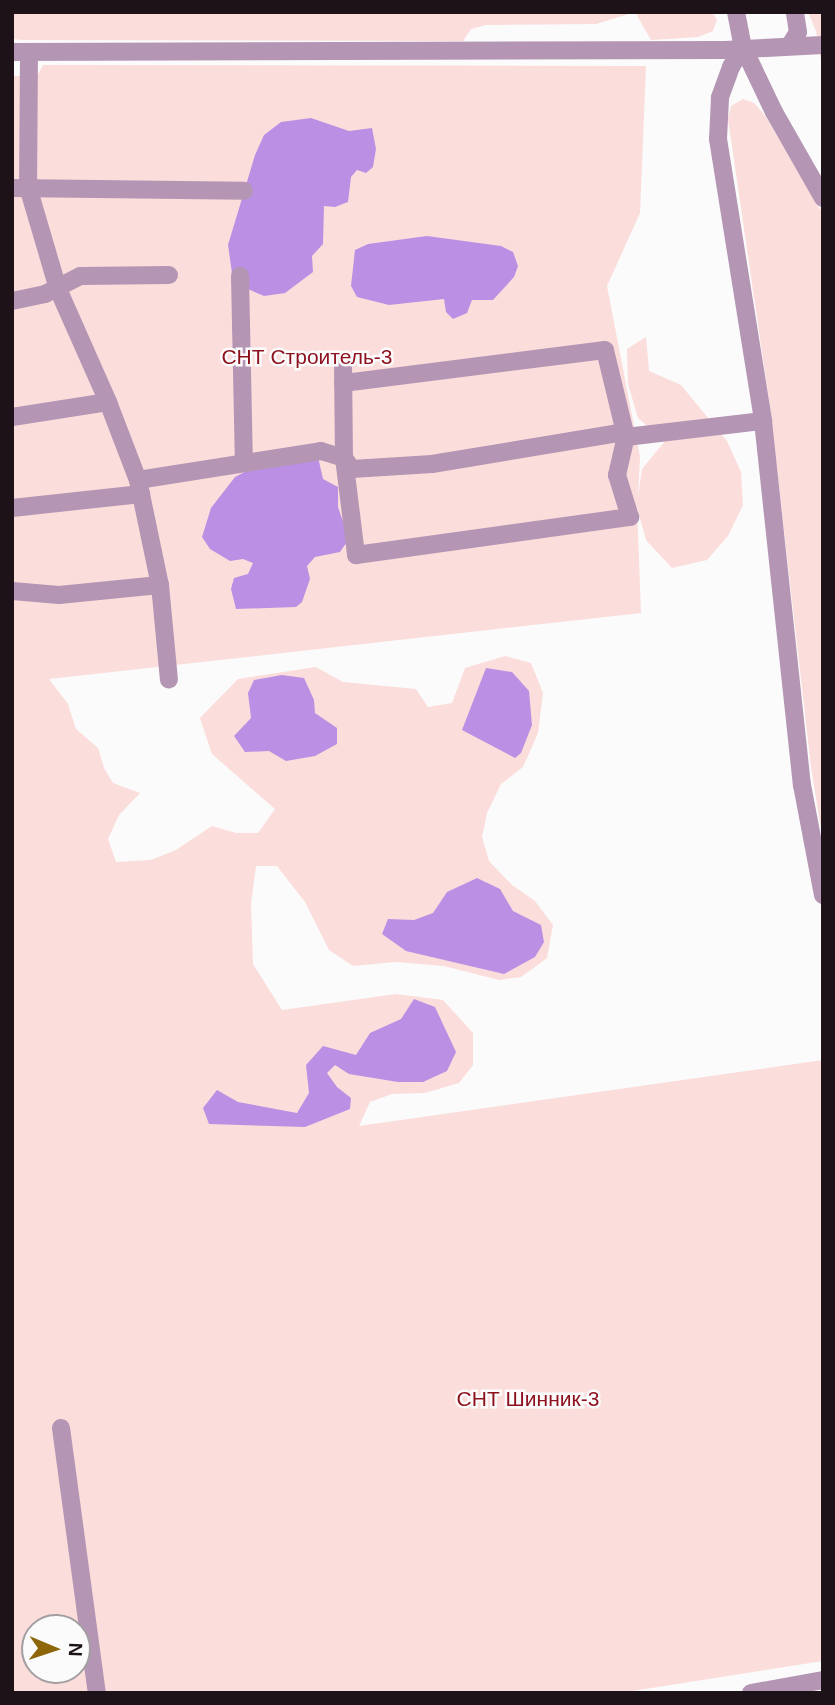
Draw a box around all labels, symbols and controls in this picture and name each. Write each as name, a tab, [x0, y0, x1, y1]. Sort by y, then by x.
park label: СНТ Строитель-3	[221, 344, 393, 370]
park label: СНТ Шинник-3	[457, 1386, 599, 1412]
north arrow	[21, 1614, 91, 1684]
text: N	[65, 1642, 86, 1657]

